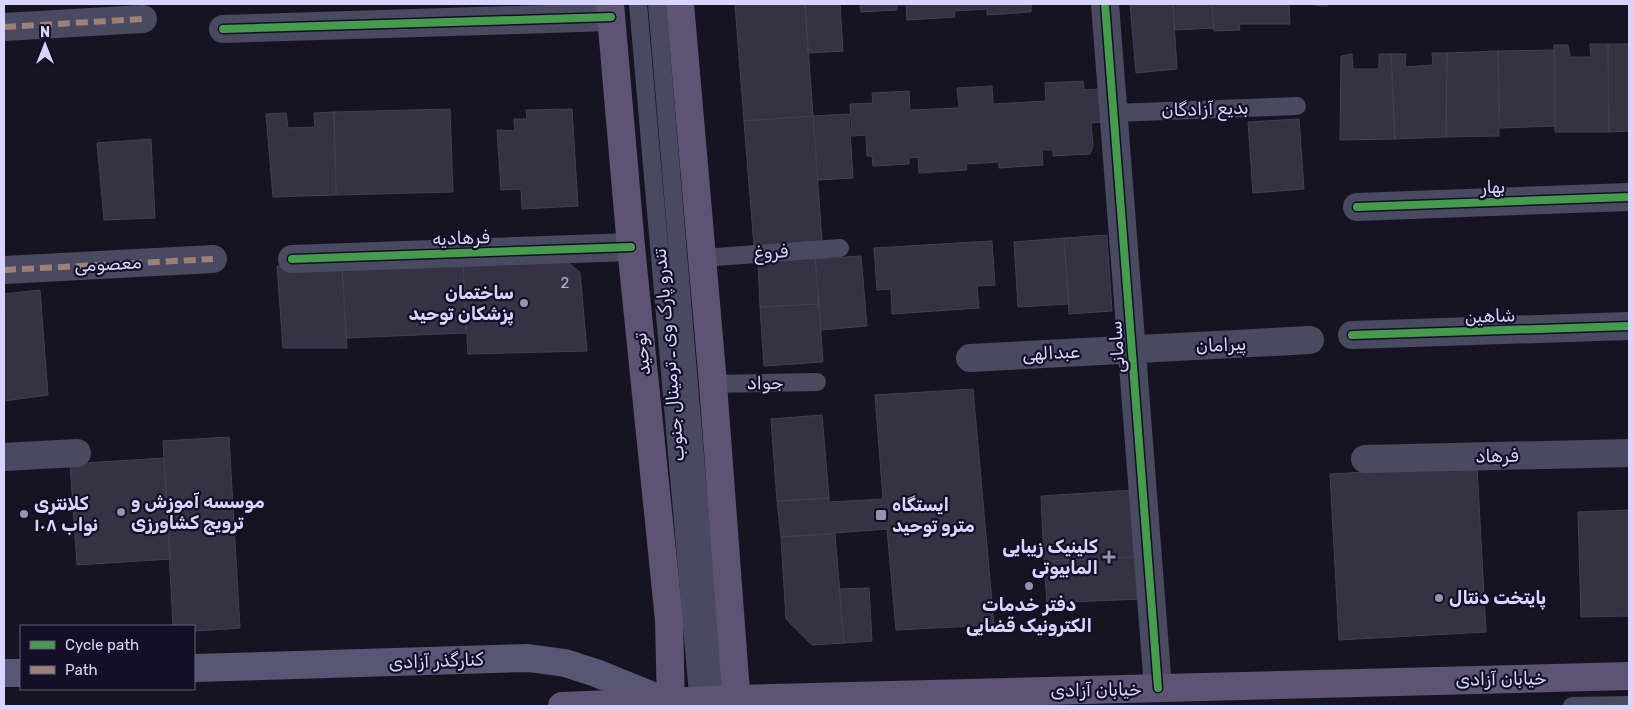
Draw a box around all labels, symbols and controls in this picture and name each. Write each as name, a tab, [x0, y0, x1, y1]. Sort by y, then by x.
north arrow	[20, 20, 70, 70]
text: N	[40, 24, 50, 41]
street label: بدیع آزادگان	[1161, 96, 1249, 124]
street label: بهار	[1479, 176, 1506, 198]
street label: فرهادیه	[432, 226, 490, 250]
street label: فروغ	[753, 240, 789, 265]
street label: تندرو پارک وی ـ ترمینال جنوب	[649, 247, 690, 462]
street label: معصومی	[74, 251, 142, 277]
house number: 2	[561, 274, 570, 292]
place label: ساختمان پزشکان توحید	[408, 282, 514, 326]
marker: ساختمان پزشکان توحید	[518, 297, 530, 309]
street label: شاهین	[1464, 304, 1516, 328]
street label: سامانی	[1104, 320, 1130, 374]
street label: توحید	[629, 331, 655, 377]
street label: پیرامان	[1195, 333, 1247, 358]
street label: عبدالهی	[1022, 340, 1081, 365]
street label: جواد	[746, 372, 784, 394]
street label: فرهاد	[1475, 445, 1519, 467]
place label: موسسه آموزش و ترویج کشاورزی	[131, 491, 265, 536]
place label: کلانتری ۱۰۸ نواب	[34, 493, 98, 536]
place label: ایستگاه مترو توحید	[892, 494, 975, 537]
marker: موسسه آموزش و ترویج کشاورزی	[115, 506, 127, 518]
marker: کلانتری ۱۰۸ نواب	[18, 508, 30, 520]
marker: ایستگاه مترو توحید	[874, 508, 888, 522]
place label: کلینیک زیبایی المابیوتی	[1002, 536, 1098, 579]
marker: کلینیک زیبایی المابیوتی	[1102, 550, 1116, 564]
marker: دفتر خدمات الکترونیک قضایی	[1023, 580, 1035, 592]
place label: پایتخت دنتال	[1449, 587, 1546, 610]
marker: پایتخت دنتال	[1433, 592, 1445, 604]
place label: دفتر خدمات الکترونیک قضایی	[966, 594, 1092, 637]
legend	[20, 625, 195, 690]
text: Cycle path	[65, 636, 139, 654]
street label: کنارگذر آزادی	[388, 648, 484, 674]
text: Path	[65, 661, 98, 679]
street label: خیابان آزادی	[1455, 667, 1547, 691]
street label: خیابان آزادی	[1050, 678, 1142, 702]

